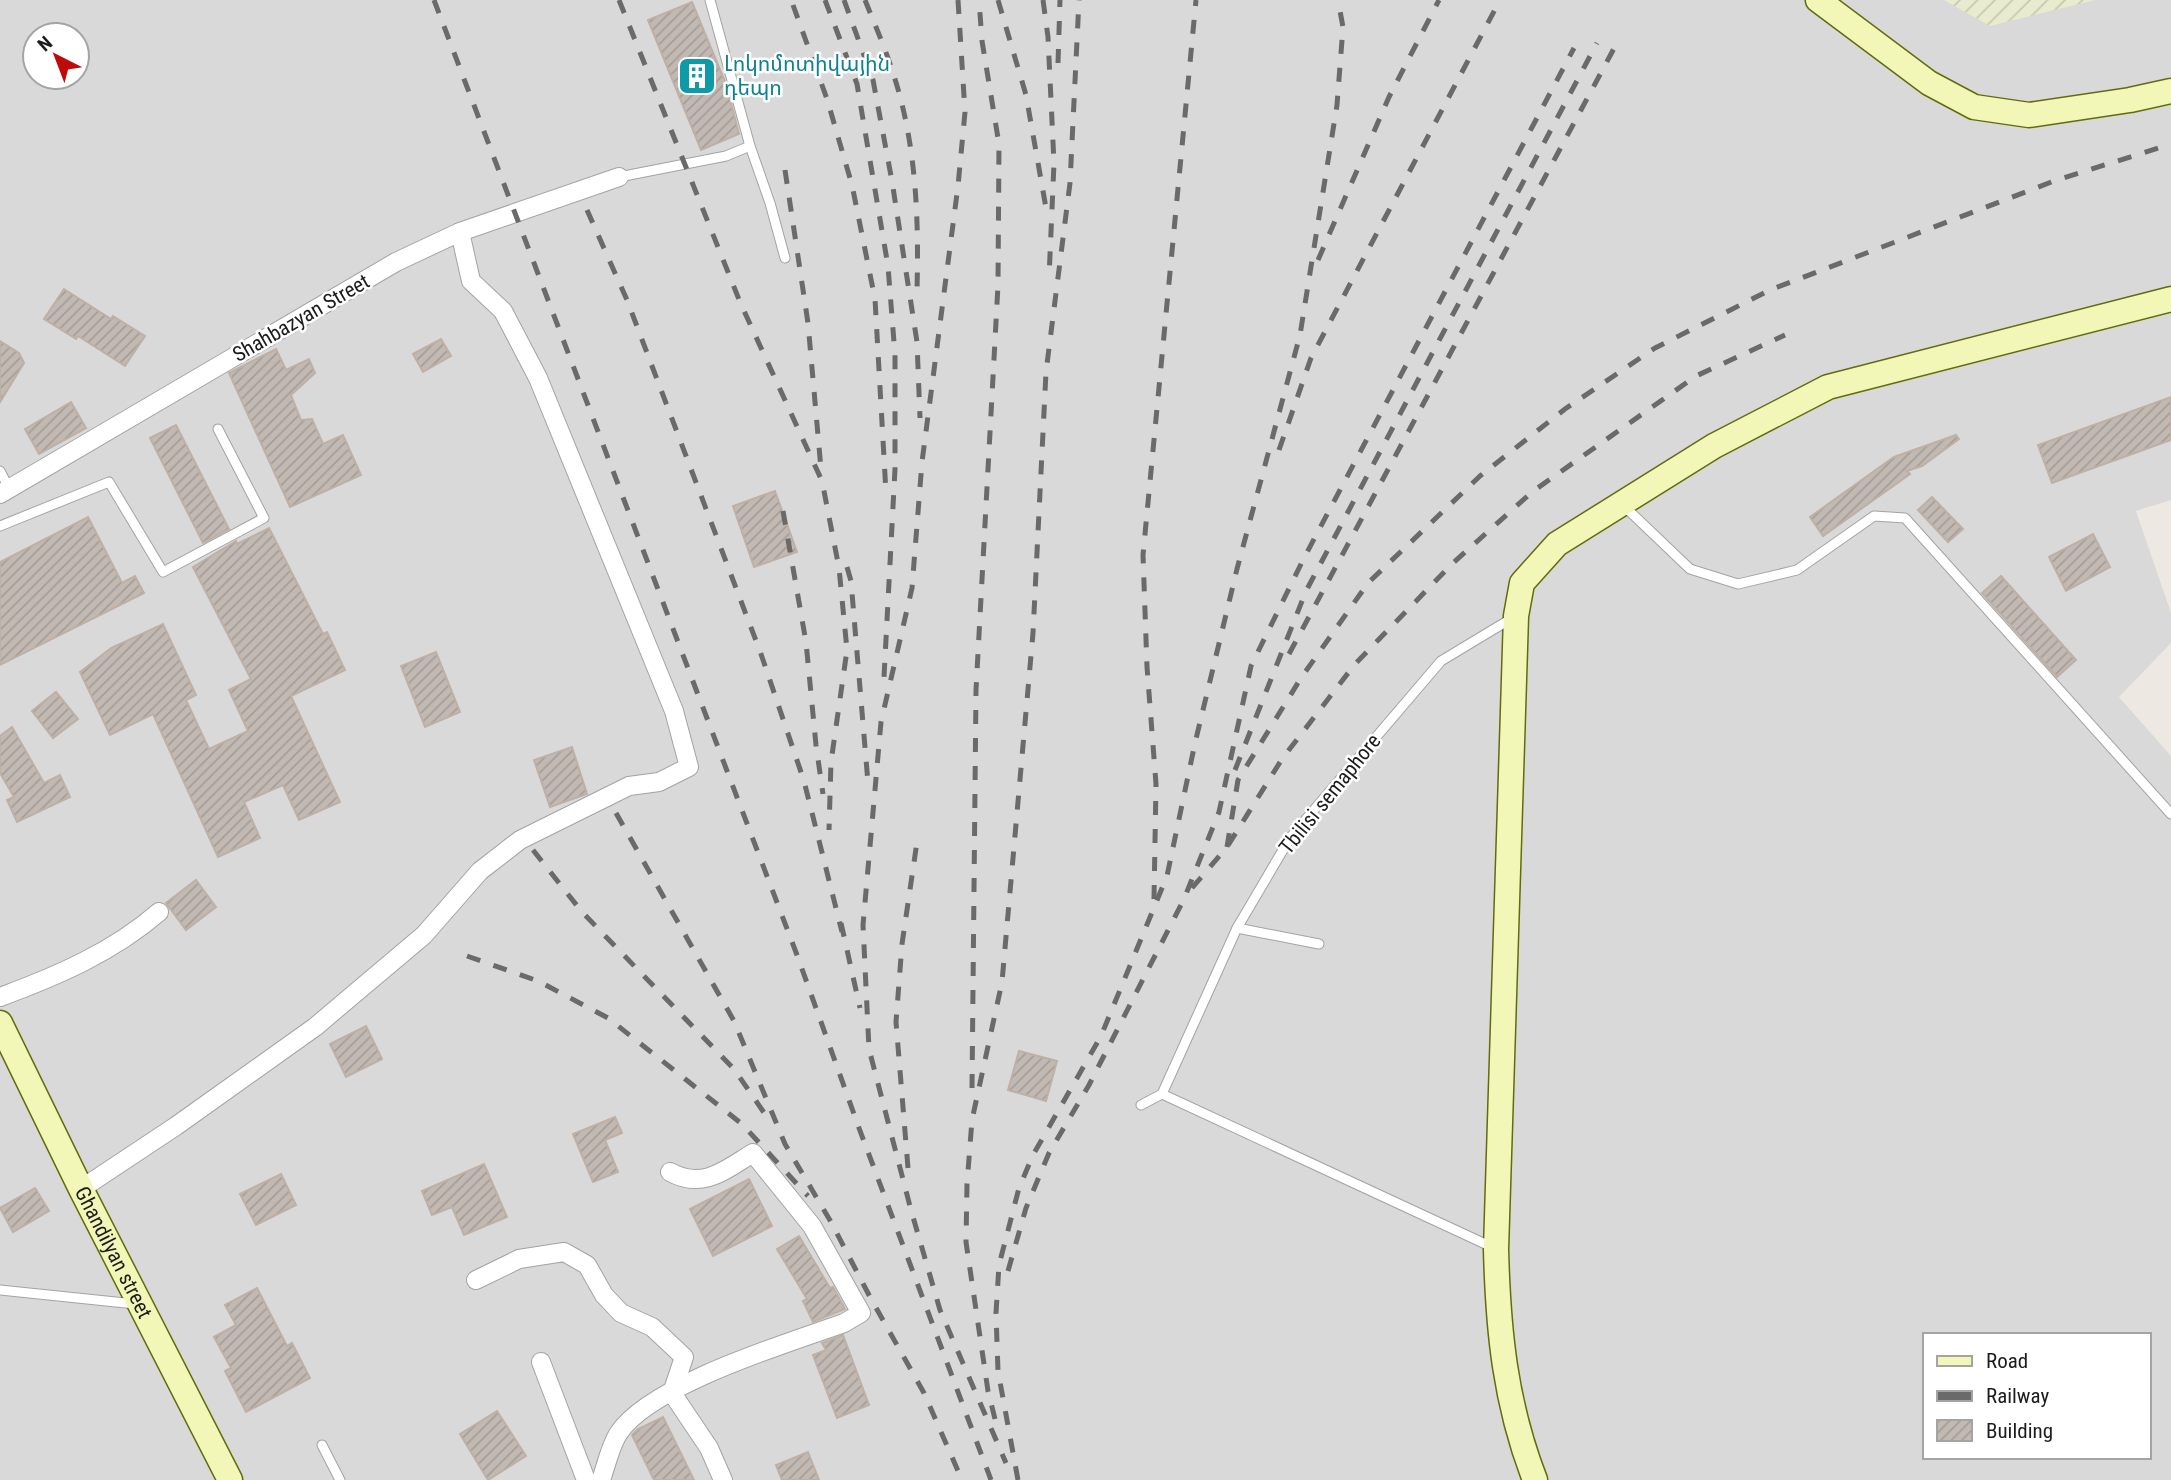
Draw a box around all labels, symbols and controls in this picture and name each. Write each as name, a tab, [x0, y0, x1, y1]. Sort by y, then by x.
north arrow	[21, 21, 91, 91]
text: N	[33, 31, 57, 56]
place label: Լոկոմոտիվային դեպո	[724, 52, 890, 100]
building icon: Լոկոմոտիվային դեպո	[676, 55, 718, 97]
street label: Shahbazyan Street	[228, 269, 374, 367]
street label: Tbilisi semaphore	[1274, 729, 1386, 859]
street label: Ghandilyan street	[70, 1183, 157, 1322]
legend	[1923, 1333, 2150, 1459]
text: Road	[1986, 1349, 2028, 1373]
text: Railway	[1986, 1384, 2049, 1408]
text: Building	[1986, 1419, 2053, 1443]

